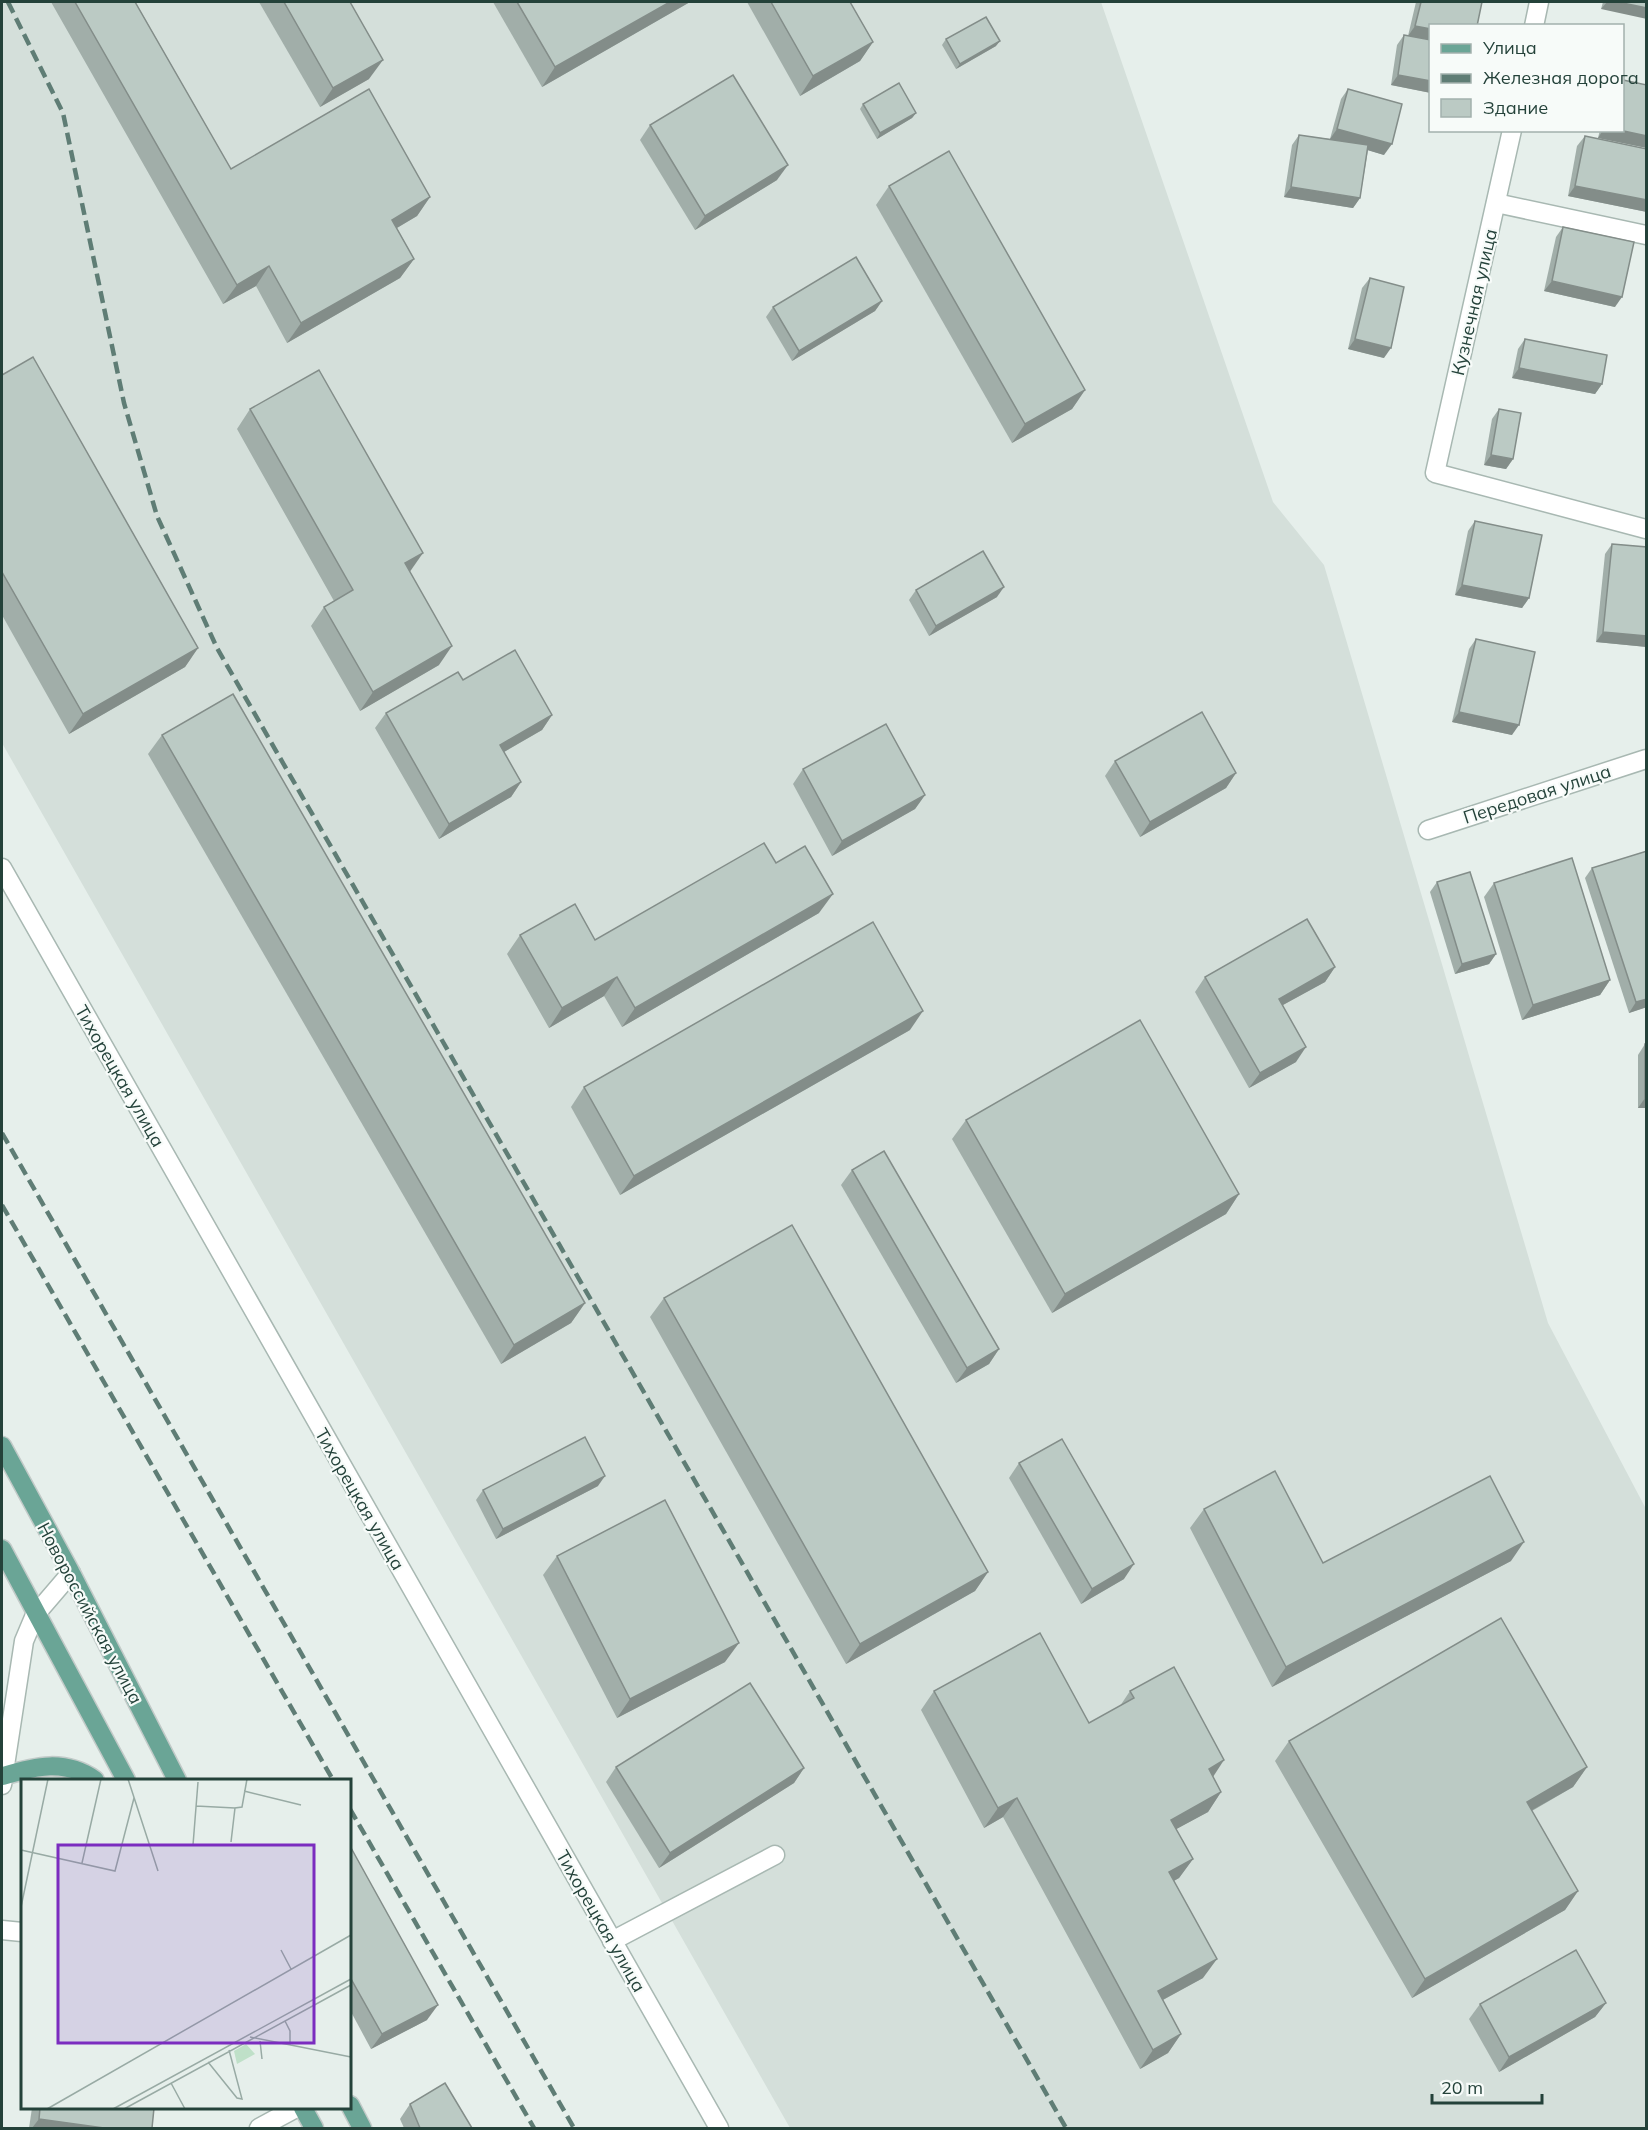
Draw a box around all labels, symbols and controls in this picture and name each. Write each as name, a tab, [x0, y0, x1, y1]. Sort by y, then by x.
legend	[1429, 24, 1624, 132]
text: Улица	[1482, 36, 1537, 59]
text: Железная дорога	[1483, 66, 1639, 89]
text: Здание	[1483, 96, 1548, 119]
street label: Кузнечная улица	[1446, 226, 1502, 378]
street label: Передовая улица	[1460, 759, 1614, 829]
street label: Тихорецкая улица	[70, 1001, 170, 1151]
street label: Тихорецкая улица	[310, 1424, 410, 1574]
street label: Новороссийская улица	[32, 1518, 148, 1708]
inset map	[21, 1779, 351, 2109]
street label: Тихорецкая улица	[551, 1846, 651, 1996]
scale bar	[1432, 2067, 1542, 2105]
text: 20 m	[1441, 2076, 1483, 2099]

